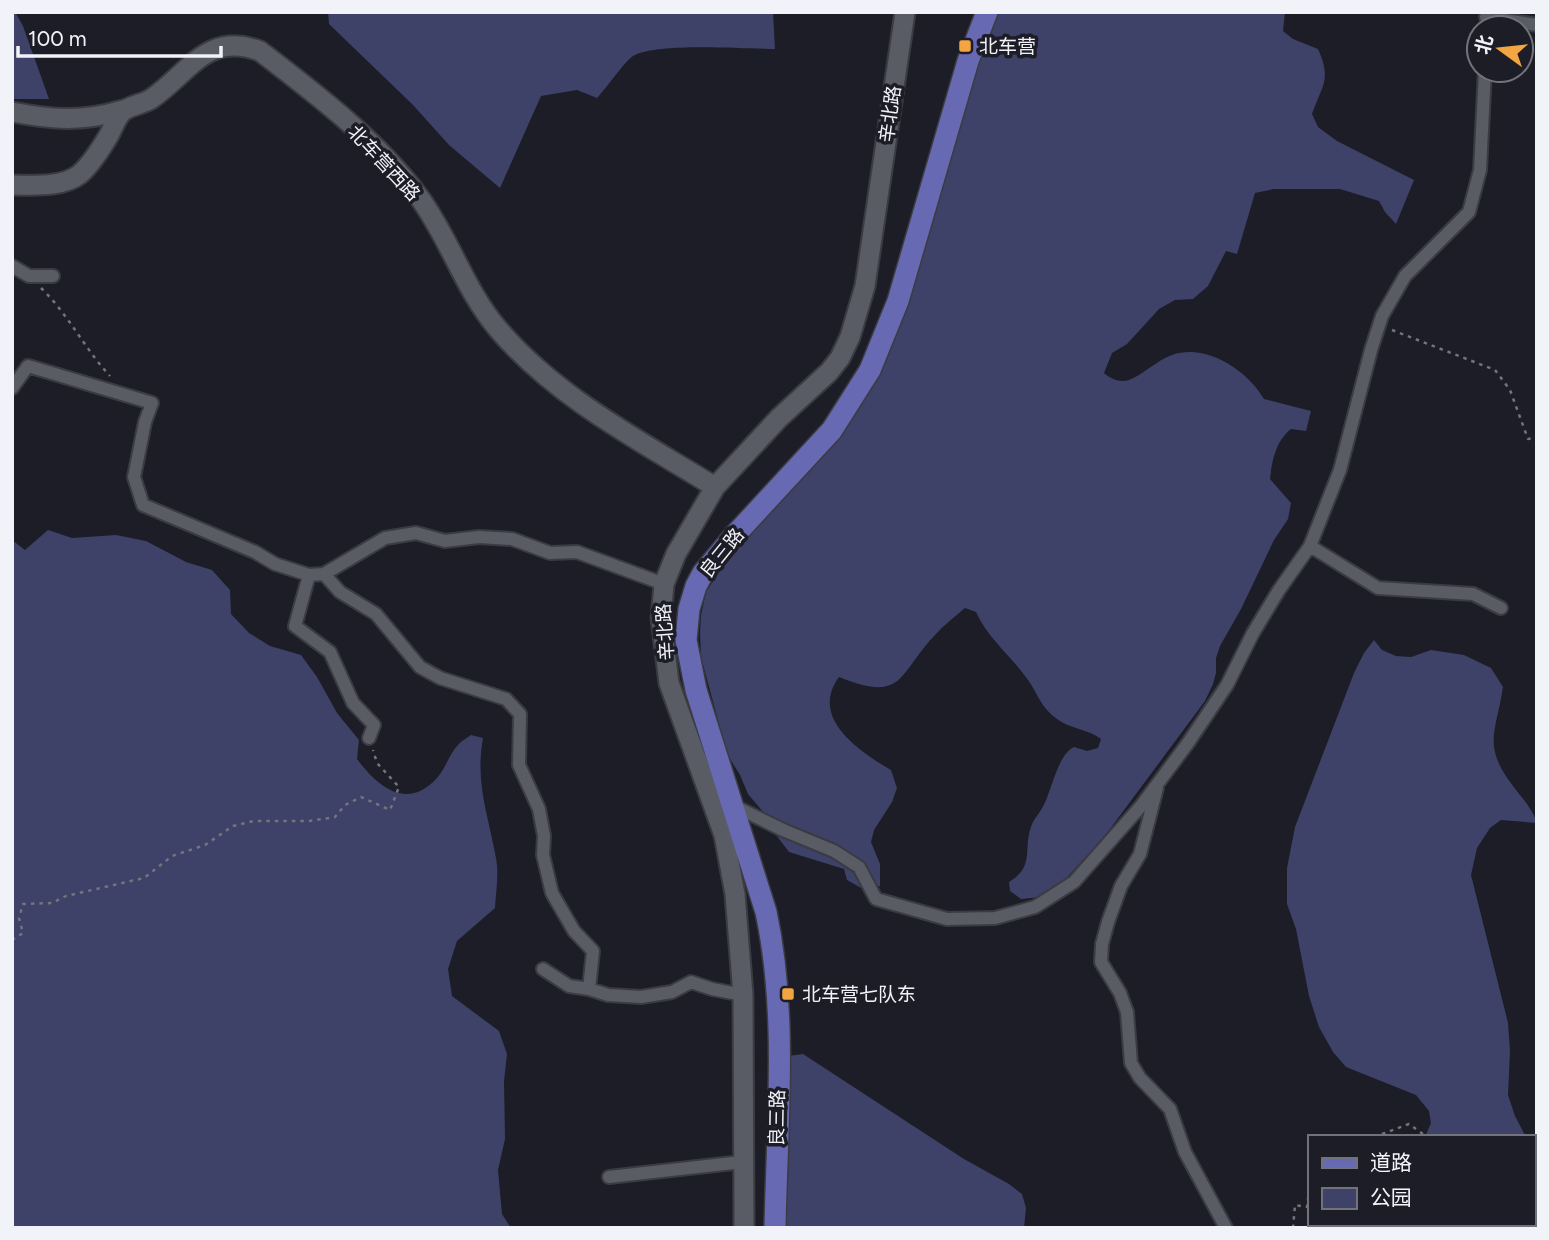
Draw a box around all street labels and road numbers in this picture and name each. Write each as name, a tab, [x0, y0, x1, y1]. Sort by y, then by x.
street label: 辛北路	[875, 84, 905, 144]
street label: 北车营西路	[343, 120, 425, 206]
street label: 良三路	[695, 524, 749, 582]
street label: 辛北路	[652, 603, 678, 661]
street label: 良三路	[765, 1089, 789, 1147]

